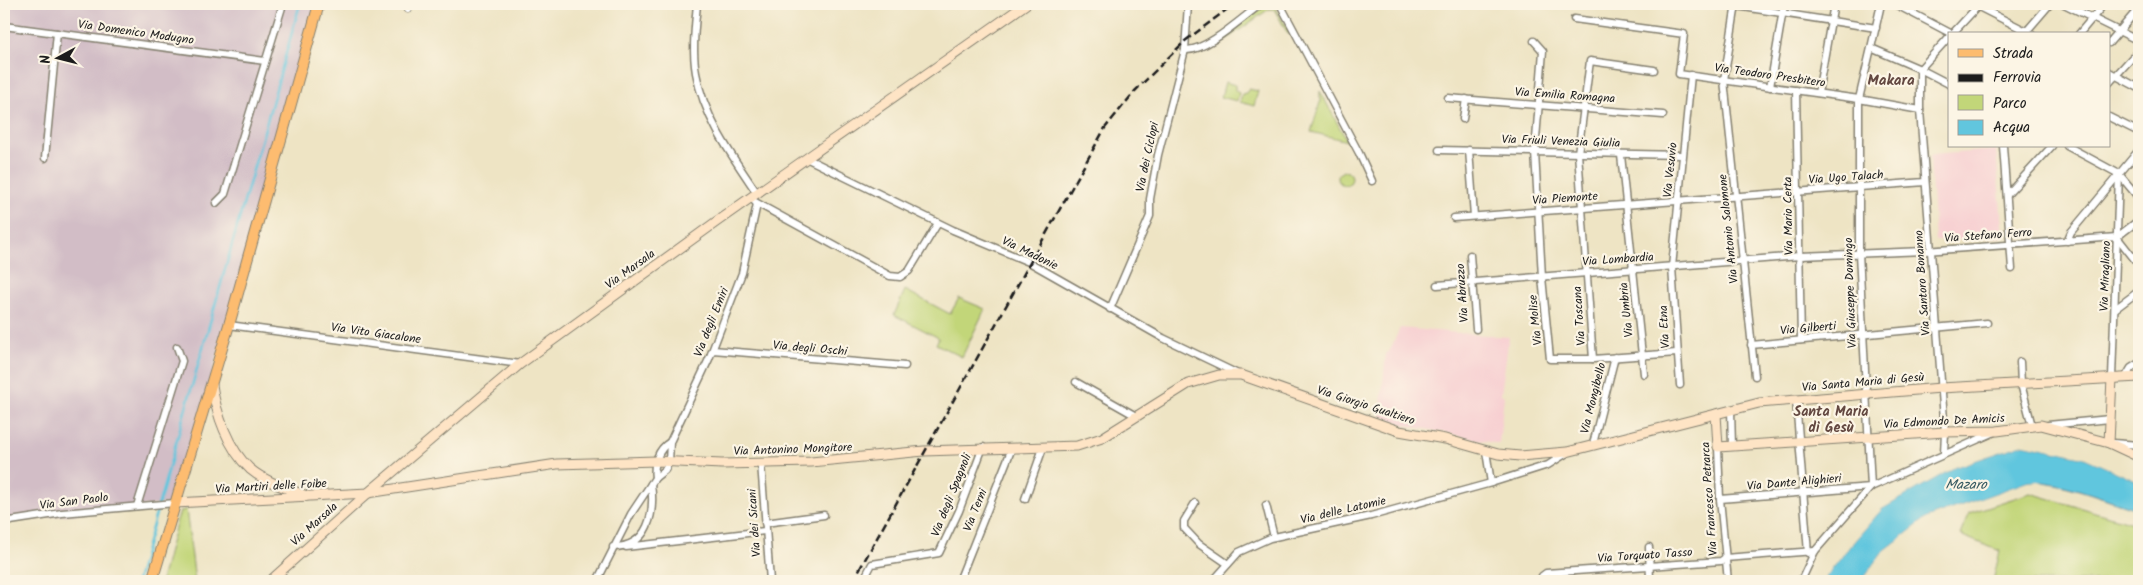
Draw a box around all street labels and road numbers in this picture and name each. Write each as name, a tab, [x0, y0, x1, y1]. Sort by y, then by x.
street label: Via Domenico Modugno	[77, 15, 195, 50]
street label: Via Teodoro Presbitero	[1713, 58, 1827, 93]
street label: Via Emilia Romagna	[1514, 83, 1616, 109]
street label: Via dei Ciclopi	[1131, 119, 1164, 194]
street label: Via Friuli Venezia Giulia	[1501, 130, 1621, 153]
street label: Via Vesuvio	[1658, 141, 1683, 199]
street label: Via Ugo Talach	[1808, 165, 1884, 190]
street label: Via Antonio Salomone	[1713, 173, 1744, 285]
street label: Via Mario Certa	[1778, 176, 1799, 255]
street label: Via Piemonte	[1532, 187, 1599, 210]
street label: Via Stefano Ferro	[1944, 223, 2033, 248]
street label: Via Santoro Bonanno	[1909, 230, 1936, 336]
street label: Via Madonie	[998, 232, 1062, 276]
street label: Via Giuseppe Domingo	[1839, 237, 1862, 349]
street label: Via Miragliano	[2095, 240, 2116, 312]
street label: Via Marsala	[601, 244, 660, 294]
street label: Via Lombardia	[1582, 247, 1655, 271]
street label: Via Abruzzo	[1451, 263, 1474, 323]
street label: Via Umbria	[1614, 281, 1639, 338]
street label: Via degli Emiri	[689, 283, 734, 360]
street label: Via Toscana	[1568, 285, 1591, 346]
street label: Via Molise	[1523, 293, 1548, 346]
street label: Via Etna	[1654, 304, 1675, 349]
street label: Via Gilberti	[1779, 316, 1838, 340]
street label: Via Vito Giacalone	[330, 318, 423, 349]
street label: Via degli Oschi	[772, 336, 849, 361]
street label: Via Mongibello	[1575, 361, 1611, 436]
street label: Via Santa Maria di Gesù	[1801, 368, 1925, 397]
street label: Via Giorgio Gualtiero	[1314, 381, 1417, 430]
street label: Via Edmondo De Amicis	[1883, 409, 2005, 434]
street label: Via Antonino Mongitore	[733, 438, 853, 461]
street label: Via Francesco Petrarca	[1696, 441, 1723, 557]
street label: Via degli Spagnoli	[926, 450, 977, 540]
street label: Via Dante Alighieri	[1746, 469, 1843, 496]
street label: Via Martiri delle Foibe	[215, 474, 328, 499]
street label: Via Terni	[958, 485, 993, 534]
street label: Via dei Sicani	[743, 487, 766, 558]
street label: Via San Paolo	[39, 488, 109, 515]
street label: Via delle Latomie	[1298, 491, 1388, 530]
street label: Via Marsala	[286, 498, 343, 551]
street label: Via Torquato Tasso	[1597, 543, 1693, 568]

